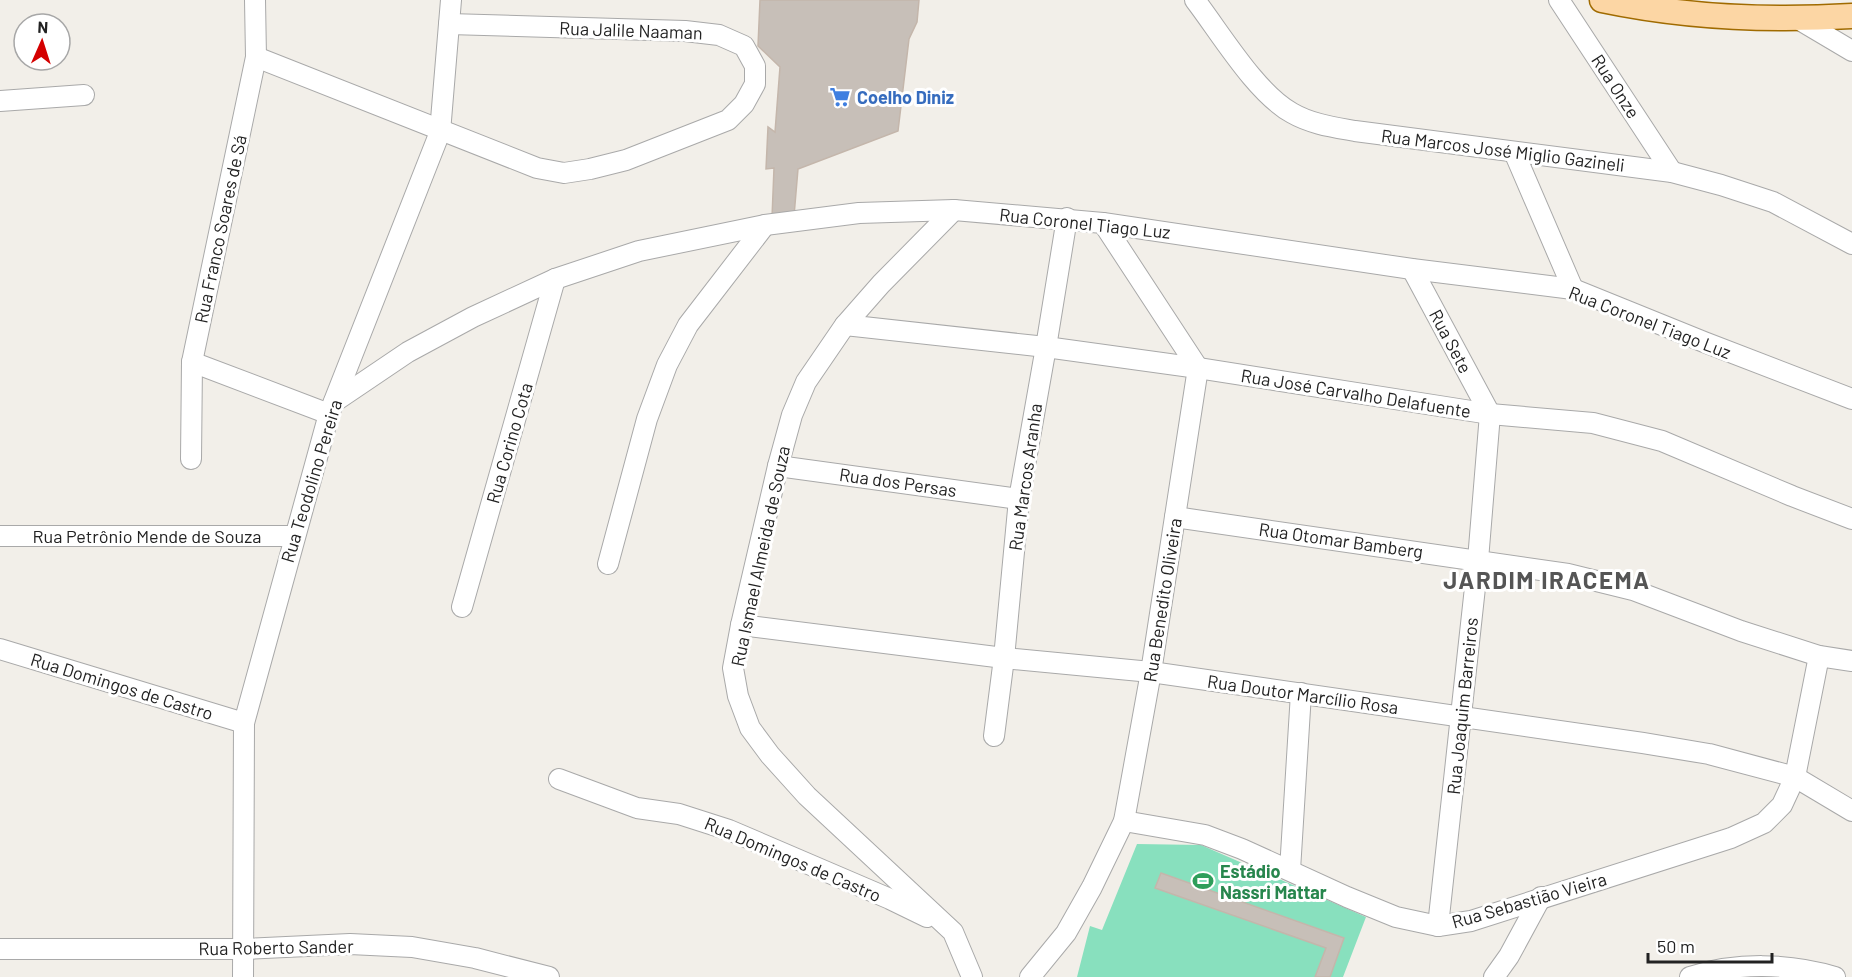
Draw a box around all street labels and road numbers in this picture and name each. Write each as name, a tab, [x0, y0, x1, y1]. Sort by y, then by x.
street label: Rua Jalile Naaman	[559, 17, 703, 43]
street label: Rua Onze	[1587, 50, 1645, 122]
street label: Rua Marcos José Miglio Gazineli	[1380, 124, 1626, 176]
street label: Rua Franco Soares de Sá	[189, 133, 251, 325]
street label: Rua Coronel Tiago Luz	[998, 203, 1172, 243]
street label: Rua Coronel Tiago Luz	[1566, 281, 1734, 363]
street label: Rua Sete	[1425, 305, 1477, 377]
street label: Rua José Carvalho Delafuente	[1239, 364, 1473, 422]
street label: Rua Corino Cota	[481, 380, 537, 506]
street label: Rua Teodolino Pereira	[276, 397, 346, 565]
street label: Rua Marcos Aranha	[1004, 402, 1046, 552]
street label: Rua Ismael Almeida de Souza	[726, 444, 794, 668]
street label: Rua dos Persas	[838, 463, 958, 501]
street label: Rua Benedito Oliveira	[1138, 516, 1186, 684]
street label: Rua Otomar Bamberg	[1258, 518, 1424, 562]
street label: Rua Petrônio Mende de Souza	[33, 525, 261, 547]
street label: Rua Joaquim Barreiros	[1442, 616, 1482, 796]
street label: Rua Domingos de Castro	[28, 648, 216, 724]
street label: Rua Doutor Marcílio Rosa	[1206, 670, 1400, 718]
street label: Rua Domingos de Castro	[701, 812, 885, 906]
street label: Rua Sebastião Vieira	[1449, 867, 1609, 933]
street label: Rua Roberto Sander	[198, 935, 354, 959]

